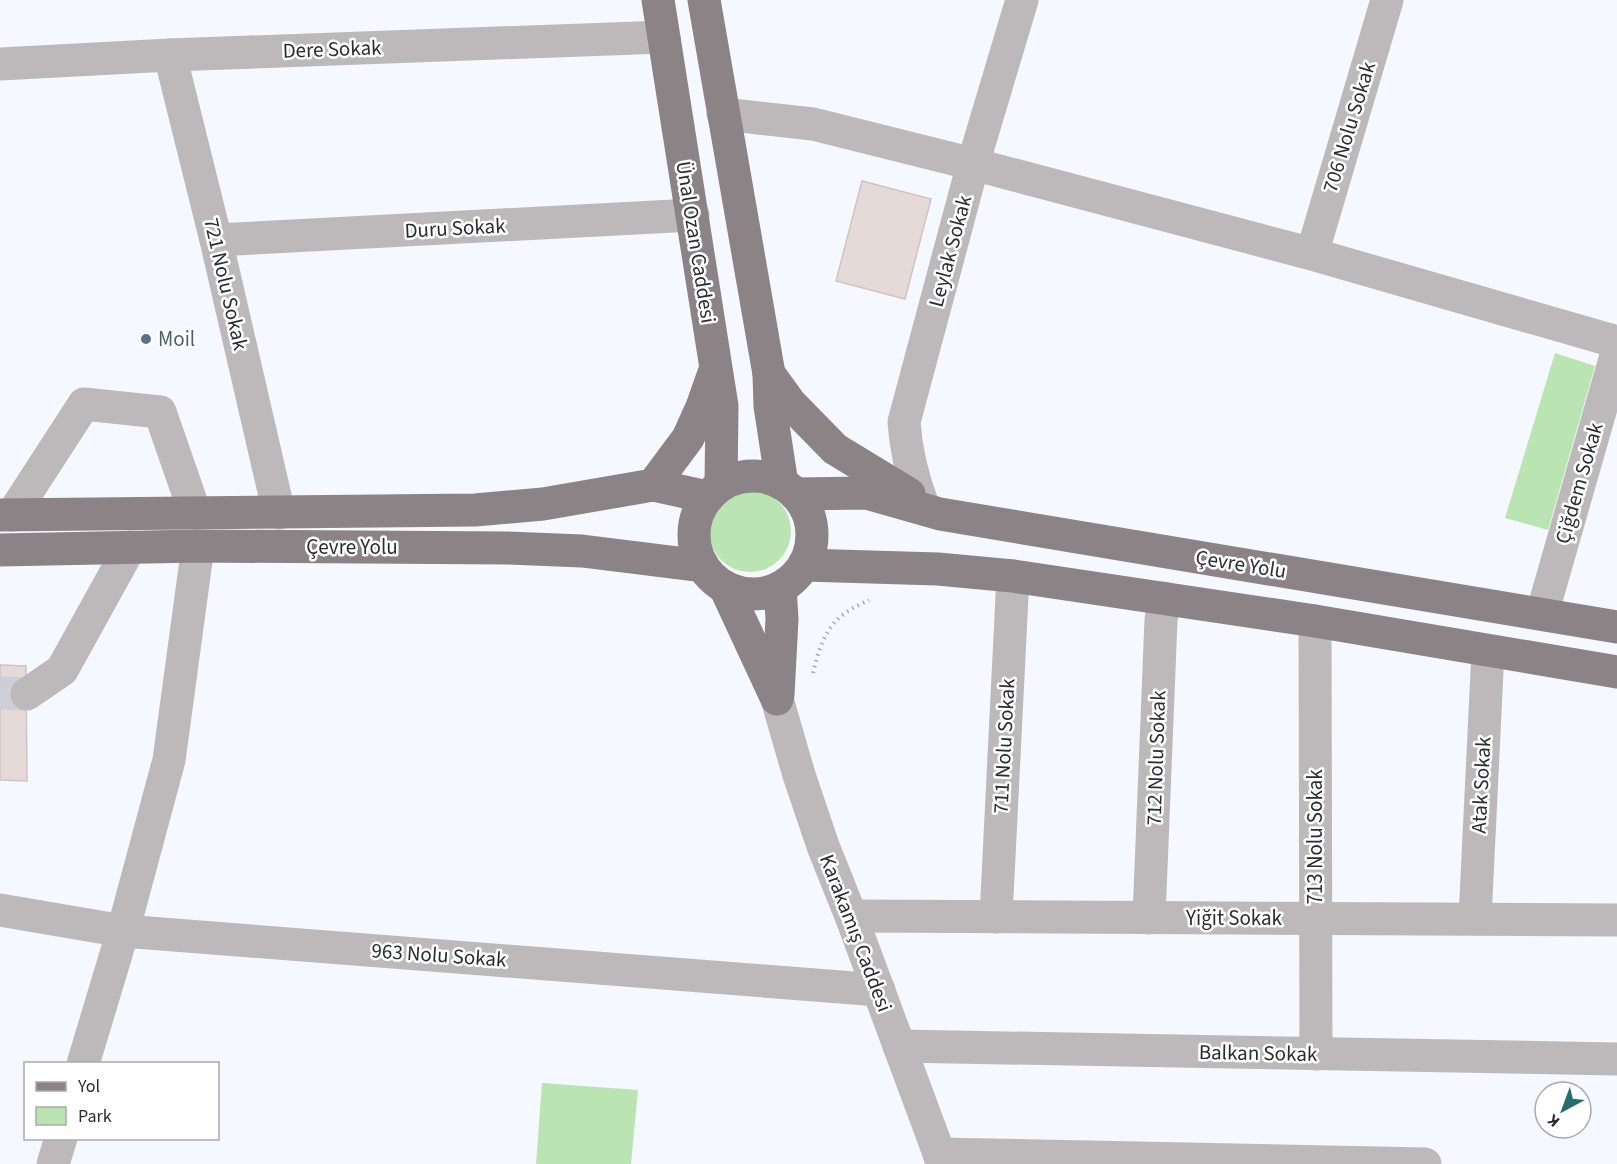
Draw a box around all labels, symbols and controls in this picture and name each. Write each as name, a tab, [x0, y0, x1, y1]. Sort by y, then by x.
street label: Dere Sokak	[282, 32, 382, 66]
street label: 706 Nolu Sokak	[1315, 57, 1383, 196]
street label: Ünal Ozan Caddesi	[668, 159, 724, 325]
street label: Leylak Sokak	[921, 191, 979, 310]
street label: Duru Sokak	[404, 210, 507, 246]
street label: 721 Nolu Sokak	[196, 215, 256, 354]
place label: Moil	[158, 324, 195, 354]
marker: Moil	[139, 332, 153, 346]
street label: Çiğdem Sokak	[1547, 418, 1611, 547]
street label: Çevre Yolu	[306, 532, 398, 562]
street label: Çevre Yolu	[1194, 542, 1288, 586]
street label: 711 Nolu Sokak	[985, 677, 1023, 814]
street label: 712 Nolu Sokak	[1139, 689, 1173, 826]
street label: Atak Sokak	[1463, 735, 1499, 834]
street label: 713 Nolu Sokak	[1300, 769, 1330, 905]
street label: Karakamış Caddesi	[812, 850, 900, 1016]
street label: Yiğit Sokak	[1185, 903, 1283, 933]
street label: 963 Nolu Sokak	[371, 935, 508, 975]
street label: Balkan Sokak	[1198, 1037, 1318, 1069]
legend	[24, 1062, 219, 1140]
text: Yol	[77, 1074, 100, 1099]
north arrow	[1533, 1080, 1593, 1140]
text: Park	[78, 1104, 112, 1129]
text: K	[1543, 1109, 1565, 1132]

